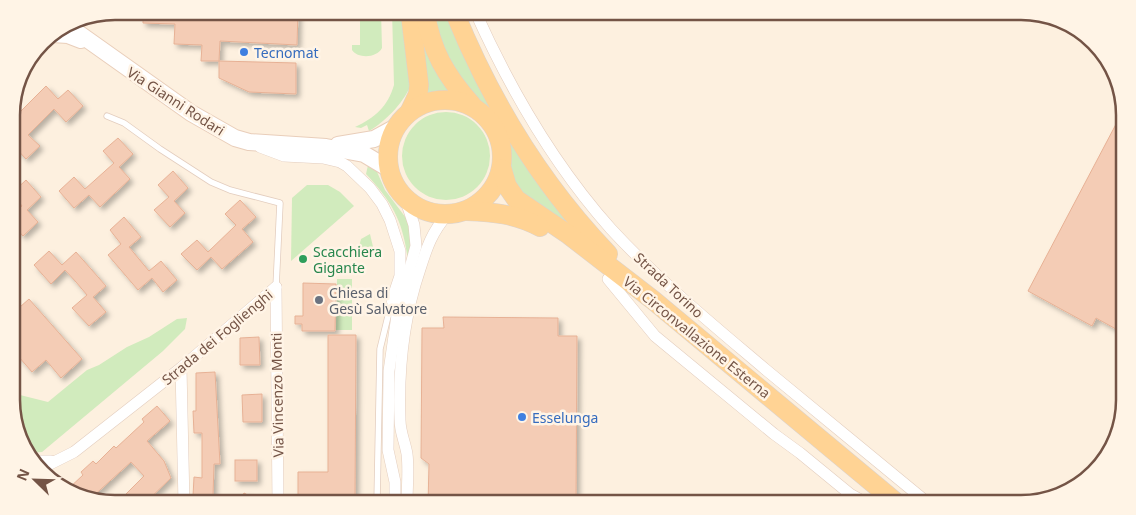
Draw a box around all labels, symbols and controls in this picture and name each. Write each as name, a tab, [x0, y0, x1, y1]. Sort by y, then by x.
place label: Tecnomat	[254, 43, 319, 62]
marker: Tecnomat	[238, 46, 250, 58]
street label: Via Gianni Rodari	[124, 62, 228, 140]
place label: Scacchiera Gigante	[313, 242, 382, 277]
street label: Strada Torino	[630, 248, 708, 322]
marker: Scacchiera Gigante	[297, 253, 309, 265]
street label: Via Circonvallazione Esterna	[620, 272, 774, 402]
place label: Chiesa di Gesù Salvatore	[329, 283, 427, 318]
street label: Strada dei Foglienghi	[158, 285, 276, 389]
marker: Chiesa di Gesù Salvatore	[313, 294, 325, 306]
street label: Via Vincenzo Monti	[266, 333, 288, 457]
place label: Esselunga	[532, 408, 598, 427]
marker: Esselunga	[516, 411, 528, 423]
north arrow	[10, 455, 60, 505]
text: N	[12, 466, 34, 484]

